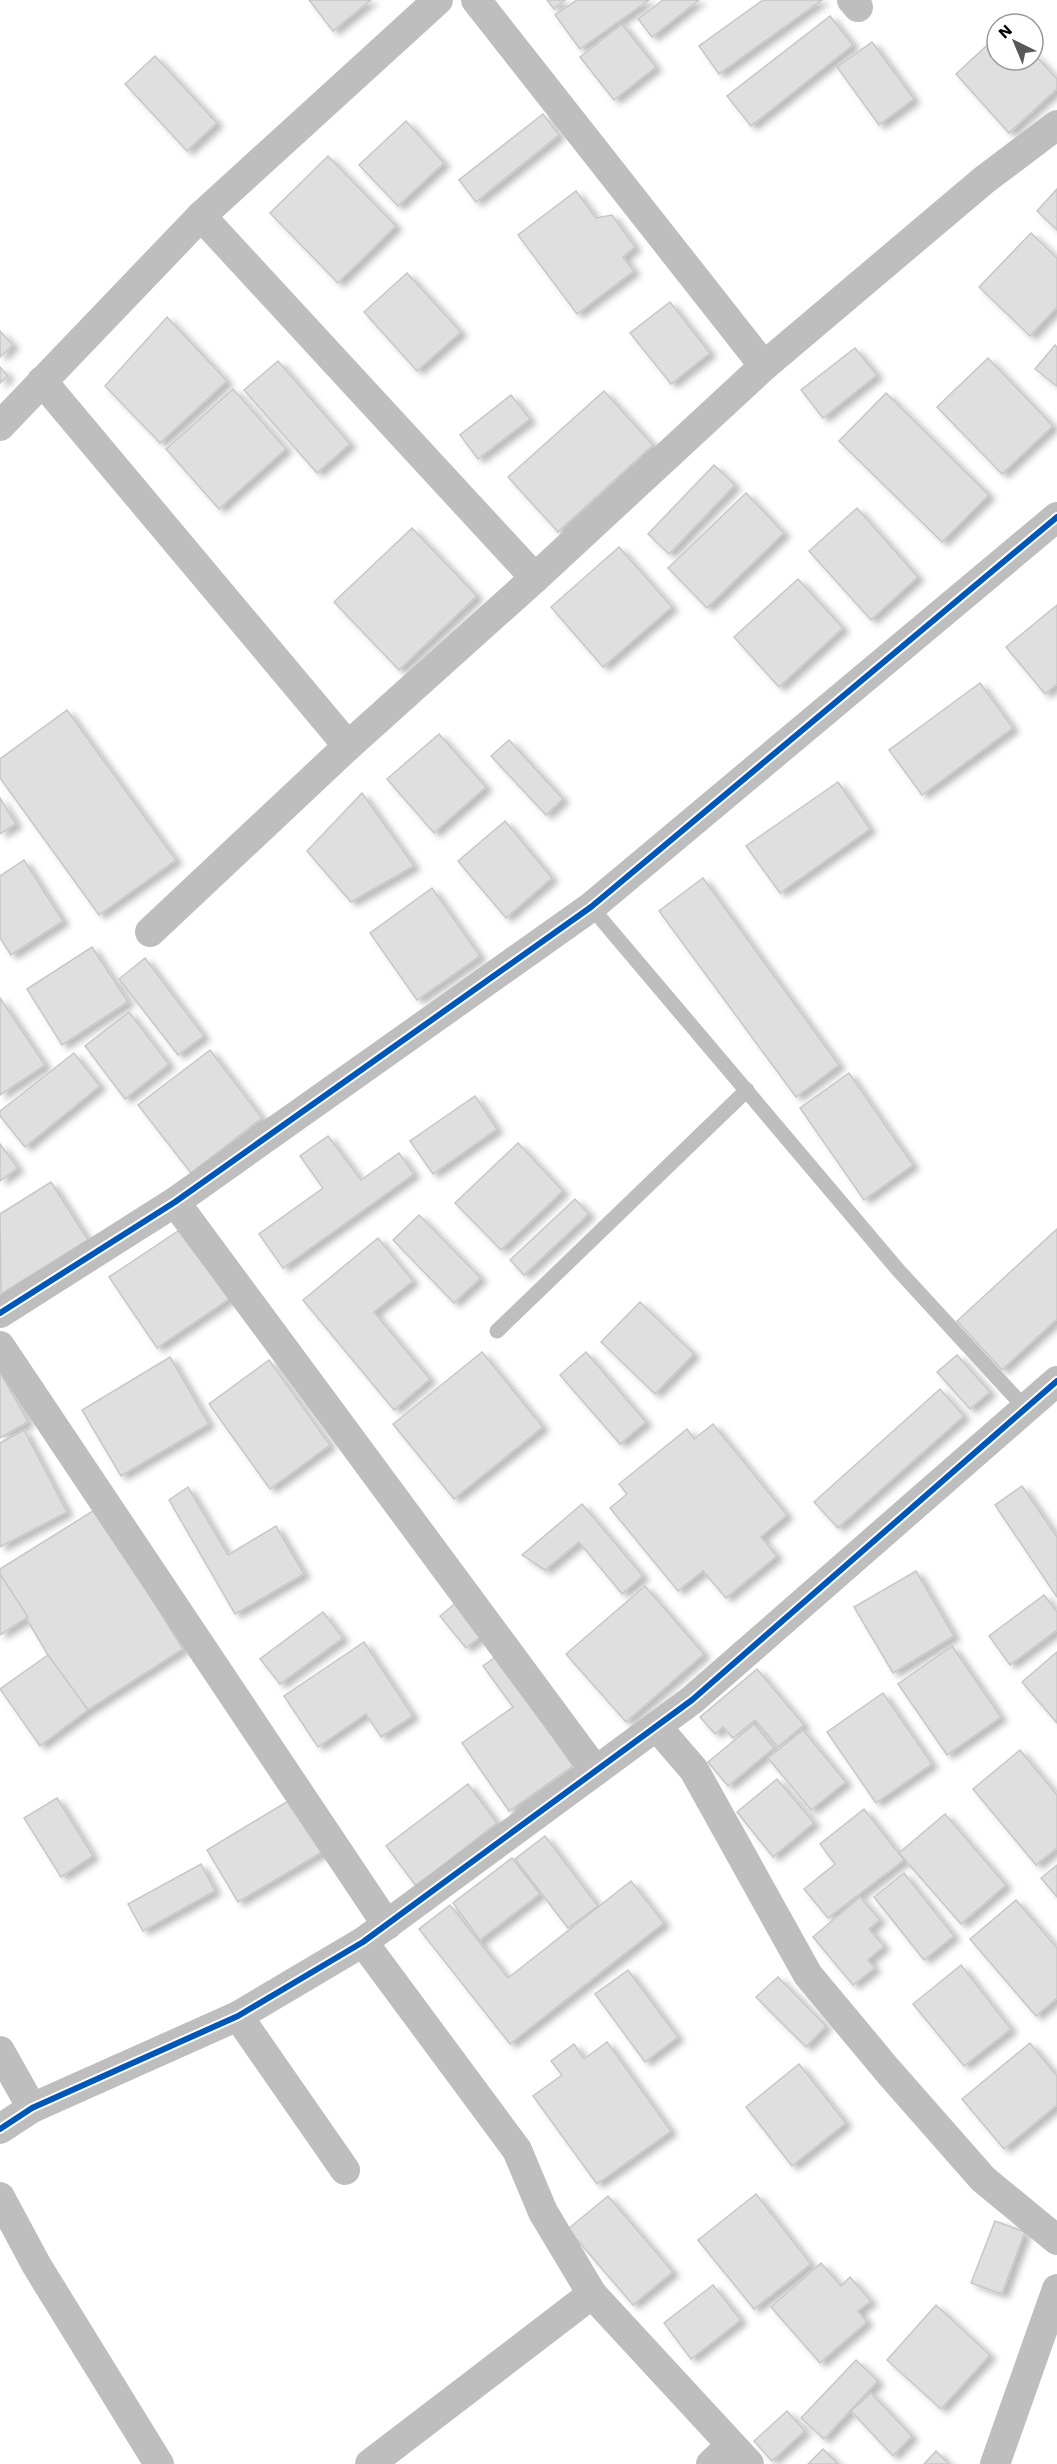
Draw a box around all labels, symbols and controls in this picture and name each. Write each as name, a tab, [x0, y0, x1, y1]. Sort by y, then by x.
north arrow	[985, 12, 1045, 72]
text: N	[994, 20, 1016, 42]

